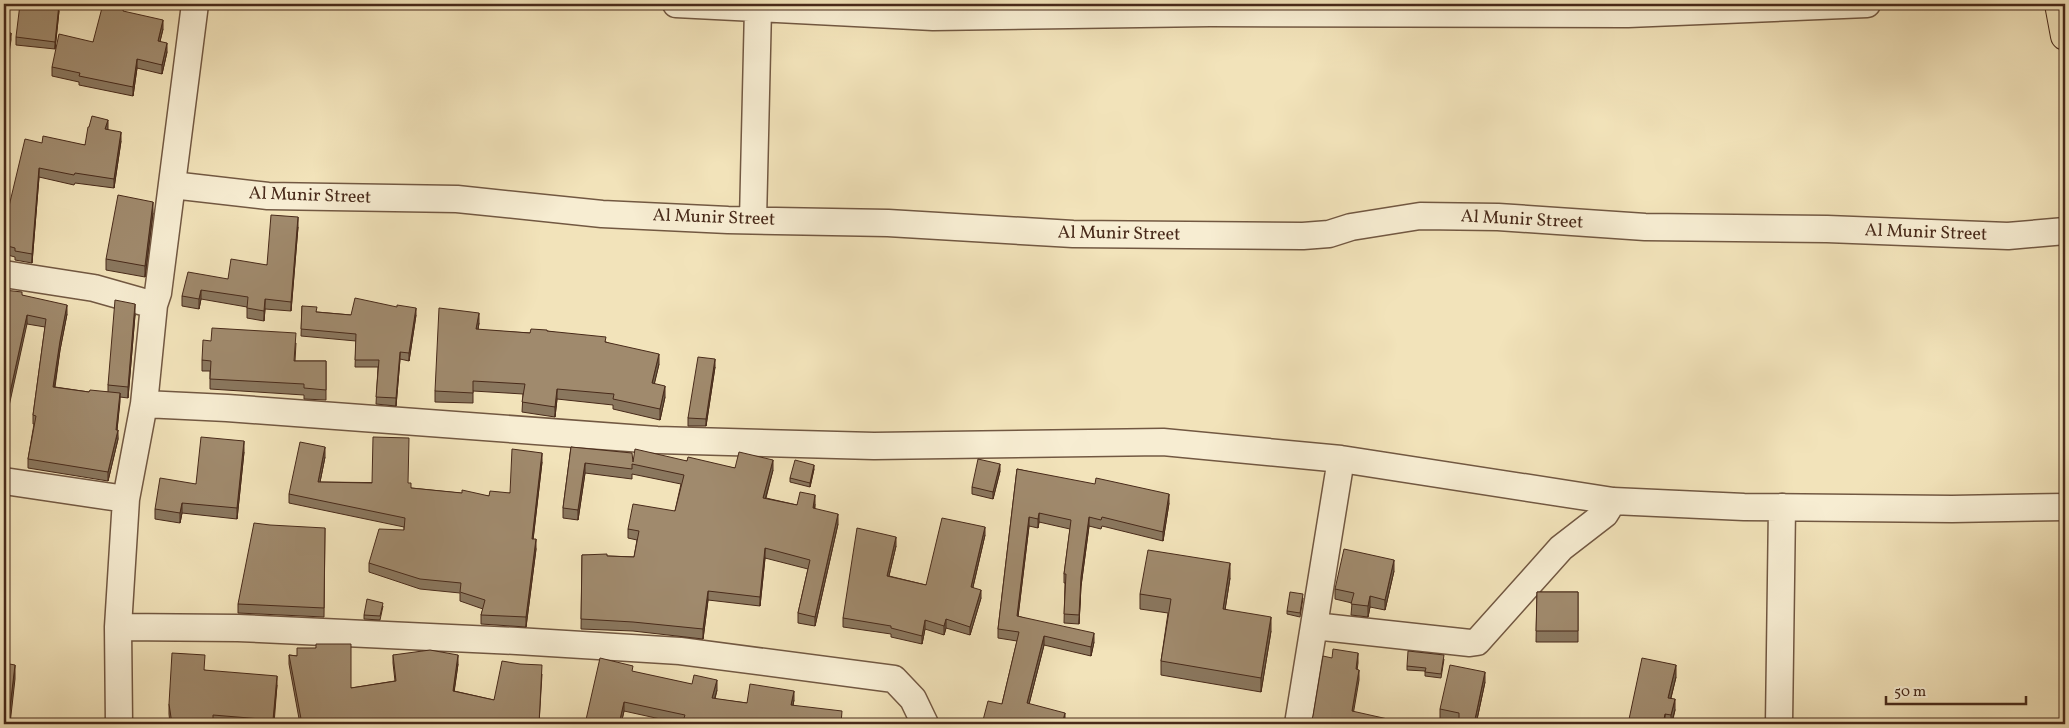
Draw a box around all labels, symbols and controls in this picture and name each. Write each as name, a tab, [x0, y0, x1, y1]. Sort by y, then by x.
street label: Al Munir Street	[248, 181, 372, 211]
street label: Al Munir Street	[652, 203, 776, 233]
street label: Al Munir Street	[1460, 204, 1584, 236]
street label: Al Munir Street	[1864, 218, 1988, 248]
street label: Al Munir Street	[1057, 220, 1181, 248]
scale bar	[1886, 673, 2026, 705]
text: 50 m	[1894, 682, 1926, 703]

